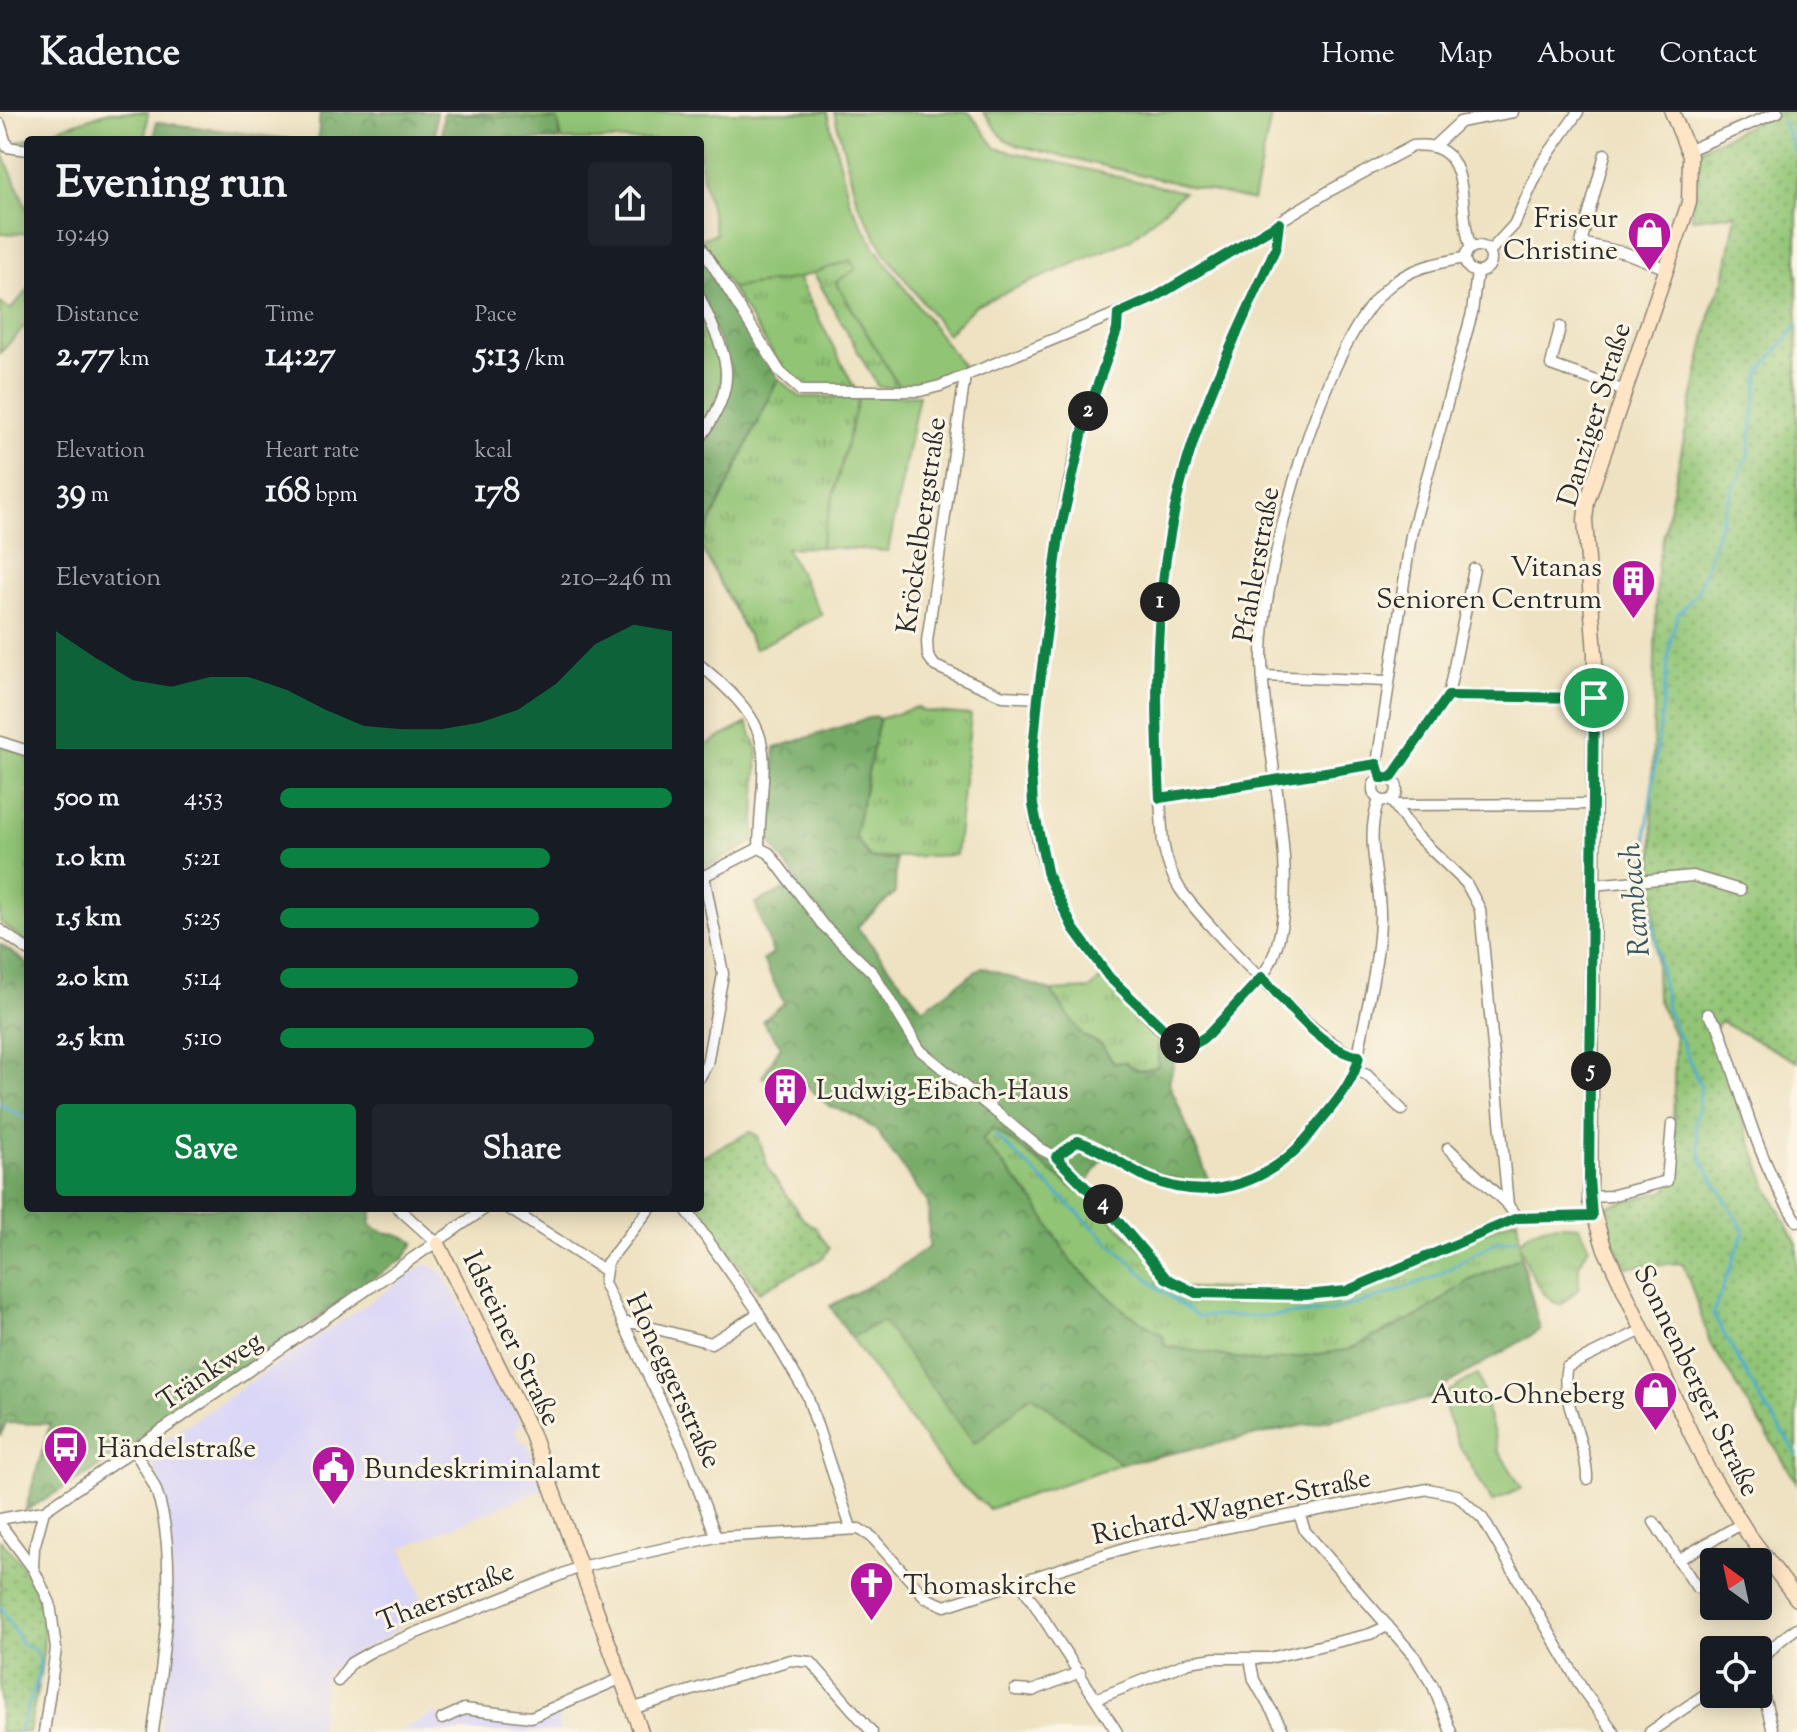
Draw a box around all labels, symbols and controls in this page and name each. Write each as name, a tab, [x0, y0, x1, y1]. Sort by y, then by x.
text: Kadence	[40, 28, 180, 82]
text: Home	[1321, 35, 1395, 75]
text: Map	[1439, 35, 1493, 75]
text: About	[1537, 35, 1615, 75]
text: Contact	[1659, 35, 1757, 75]
text: Evening run	[56, 154, 288, 217]
button: share	[588, 162, 672, 246]
place label: Friseur Christine	[1503, 200, 1618, 272]
shop icon: Friseur Christine	[1625, 209, 1673, 272]
text: 19:49	[56, 216, 109, 253]
text: Distance	[56, 300, 139, 332]
text: Time	[265, 300, 314, 332]
text: Pace	[475, 300, 517, 332]
street label: Danziger Straße	[1549, 318, 1643, 512]
text: 2.77	[56, 332, 115, 381]
text: 14:27	[265, 332, 336, 381]
text: 5:13	[475, 332, 520, 381]
text: km	[115, 344, 149, 376]
text: /km	[520, 344, 565, 376]
pin: 2	[1068, 391, 1108, 431]
text: 2	[1083, 395, 1093, 427]
street label: Kröckelbergstraße	[888, 415, 958, 636]
text: Elevation	[56, 436, 145, 468]
text: Heart rate	[265, 436, 359, 468]
text: kcal	[475, 436, 512, 468]
text: 39	[56, 468, 86, 517]
text: 168	[265, 468, 311, 517]
text: 178	[475, 468, 520, 517]
text: m	[86, 480, 109, 512]
text: bpm	[311, 480, 358, 512]
street label: Pfahlerstraße	[1225, 484, 1291, 645]
place label: Vitanas Senioren Centrum	[1376, 549, 1602, 621]
building icon: Vitanas Senioren Centrum	[1609, 558, 1657, 621]
text: Elevation	[56, 560, 161, 597]
text: 210–246 m	[560, 560, 672, 597]
pin: 1	[1140, 582, 1180, 622]
text: 1	[1156, 586, 1164, 618]
pin	[1560, 664, 1628, 732]
icon: arrive	[1572, 676, 1616, 720]
text: 500 m	[56, 780, 119, 817]
text: 4:53	[184, 780, 223, 817]
text: 1.0 km	[56, 840, 126, 877]
text: 5:21	[184, 840, 221, 877]
water label: Rambach	[1610, 841, 1663, 958]
text: 1.5 km	[56, 900, 122, 937]
text: 5:25	[184, 900, 221, 937]
text: 2.0 km	[56, 960, 129, 997]
text: 5:14	[184, 960, 222, 997]
text: 2.5 km	[56, 1020, 125, 1057]
text: 5:10	[184, 1020, 222, 1057]
pin: 3	[1160, 1023, 1200, 1063]
text: 3	[1176, 1027, 1184, 1059]
pin: 5	[1571, 1051, 1611, 1091]
text: 5	[1587, 1055, 1595, 1087]
building icon: Ludwig-Eibach-Haus	[761, 1065, 809, 1128]
place label: Ludwig-Eibach-Haus	[816, 1072, 1069, 1112]
button: Save	[56, 1104, 356, 1196]
button: Share	[372, 1104, 672, 1196]
pin: 4	[1083, 1184, 1123, 1224]
text: 4	[1097, 1188, 1109, 1220]
street label: Idsteiner Straße	[451, 1245, 570, 1433]
street label: Sonnenberger Straße	[1622, 1259, 1769, 1504]
street label: Honeggerstraße	[614, 1287, 730, 1475]
street label: Tränkweg	[150, 1323, 271, 1422]
shop icon: Auto-Ohneberg	[1632, 1369, 1680, 1432]
place label: Auto-Ohneberg	[1431, 1376, 1625, 1416]
bus stop icon: Händelstraße	[42, 1423, 90, 1486]
place label: Händelstraße	[97, 1430, 256, 1470]
public building icon: Bundeskriminalamt	[309, 1444, 357, 1507]
place label: Bundeskriminalamt	[364, 1451, 601, 1491]
street label: Richard-Wagner-Straße	[1089, 1459, 1375, 1557]
north arrow	[1700, 1548, 1772, 1620]
map controls	[1700, 1548, 1772, 1708]
street label: Thaerstraße	[372, 1552, 520, 1643]
church icon: Thomaskirche	[848, 1560, 896, 1623]
place label: Thomaskirche	[903, 1567, 1077, 1607]
button: locate	[1700, 1636, 1772, 1708]

